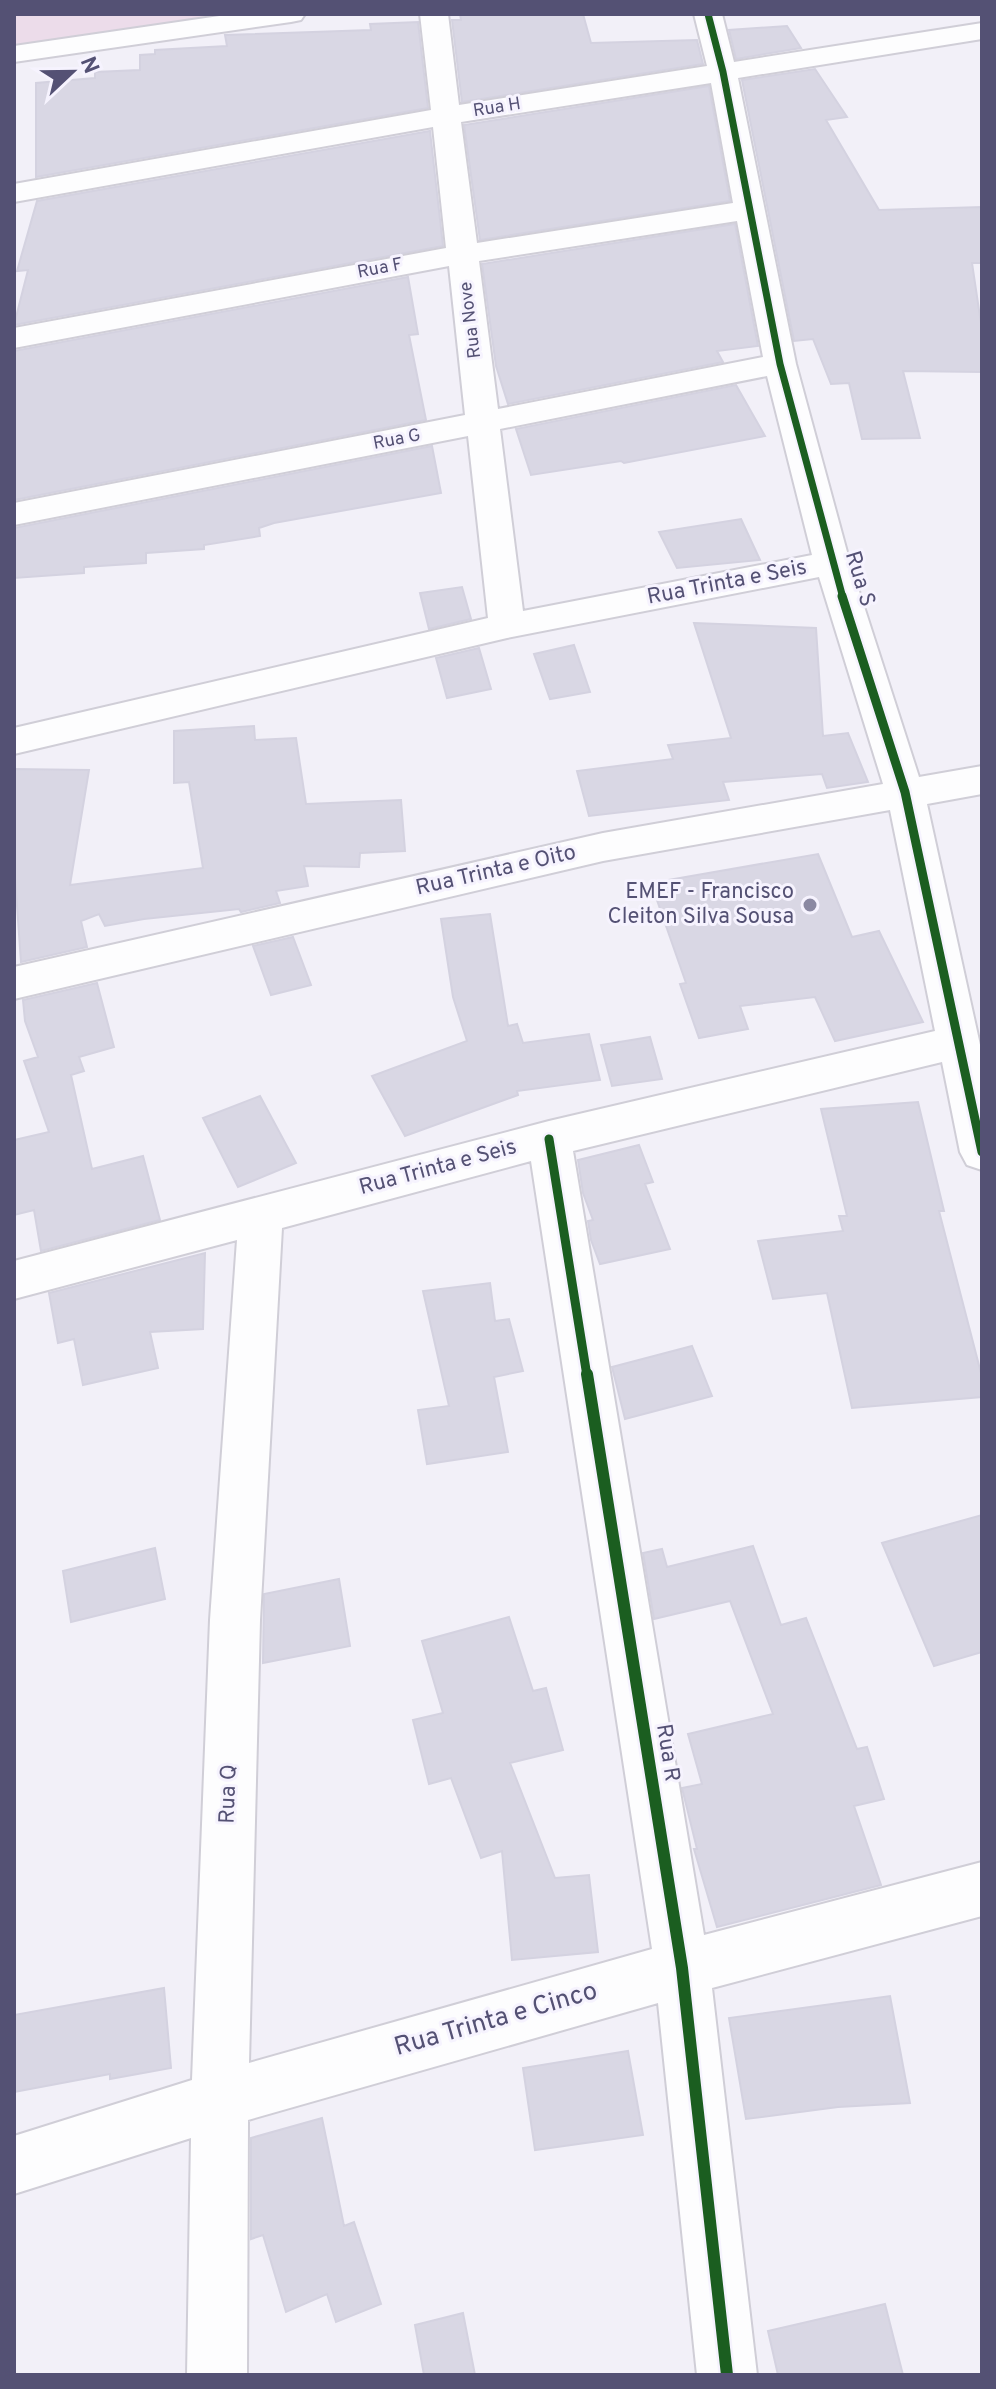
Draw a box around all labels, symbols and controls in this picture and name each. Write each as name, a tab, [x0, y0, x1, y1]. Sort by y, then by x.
north arrow	[32, 32, 112, 112]
text: N	[73, 53, 104, 78]
street label: Rua H	[471, 93, 523, 123]
street label: Rua F	[355, 253, 405, 285]
street label: Rua Nove	[455, 280, 487, 360]
street label: Rua G	[371, 424, 423, 456]
street label: Rua S	[838, 548, 880, 610]
street label: Rua Trinta e Seis	[645, 554, 809, 612]
street label: Rua Trinta e Oito	[413, 839, 579, 903]
place label: EMEF - Francisco Cleiton Silva Sousa	[608, 879, 794, 931]
marker: EMEF - Francisco Cleiton Silva Sousa	[801, 896, 819, 914]
street label: Rua Trinta e Seis	[356, 1134, 520, 1202]
street label: Rua R	[649, 1722, 685, 1784]
street label: Rua Q	[214, 1764, 244, 1824]
street label: Rua Trinta e Cinco	[391, 1975, 601, 2065]

